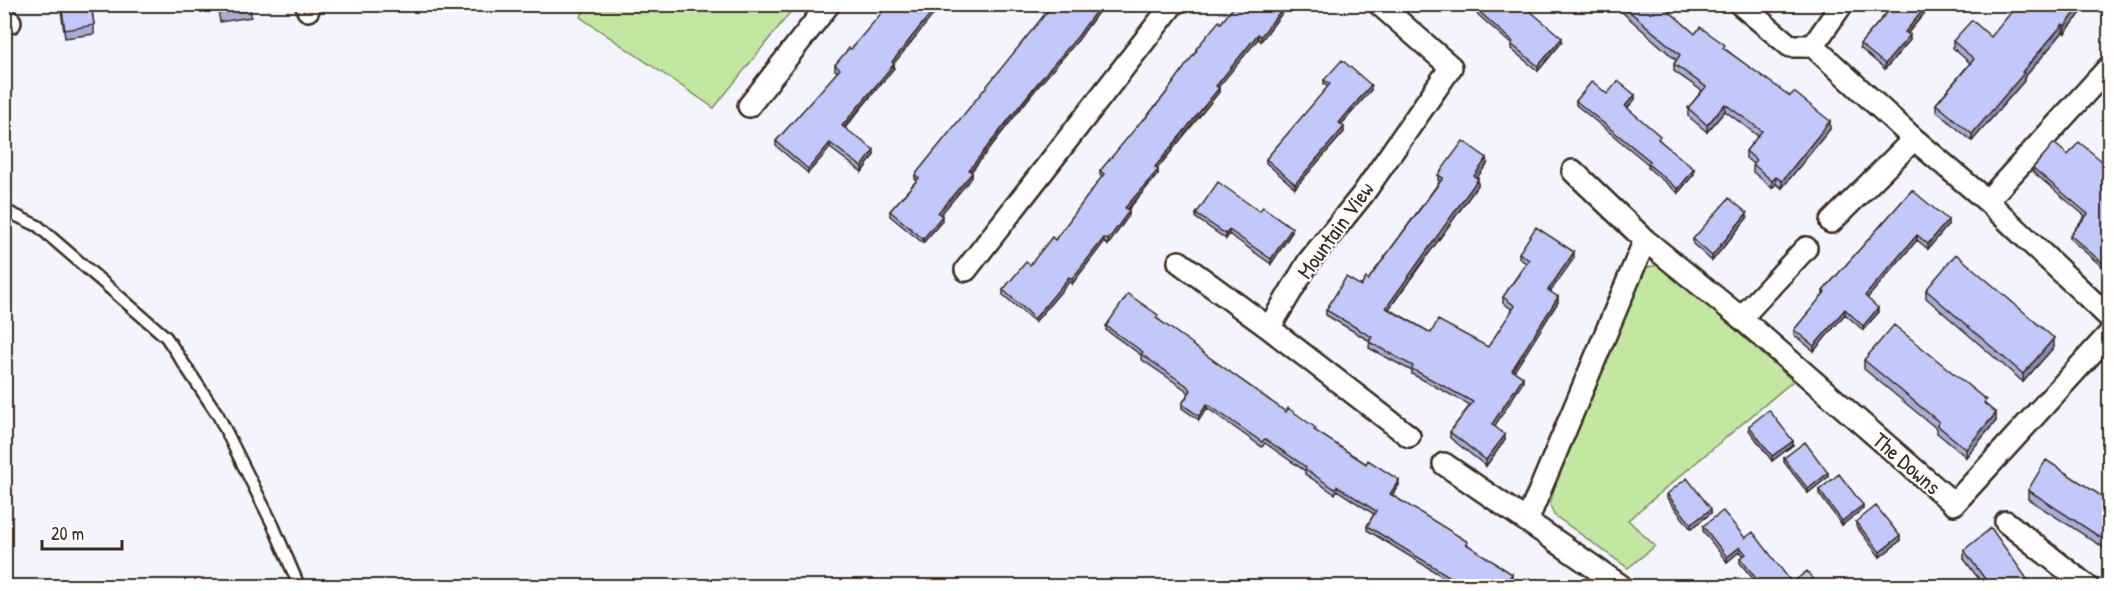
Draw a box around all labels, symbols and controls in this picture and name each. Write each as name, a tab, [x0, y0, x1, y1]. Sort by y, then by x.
street label: Mountain View	[1290, 175, 1380, 285]
street label: The Downs	[1866, 425, 1948, 501]
scale bar	[42, 513, 122, 551]
text: 20 m	[51, 521, 84, 546]

